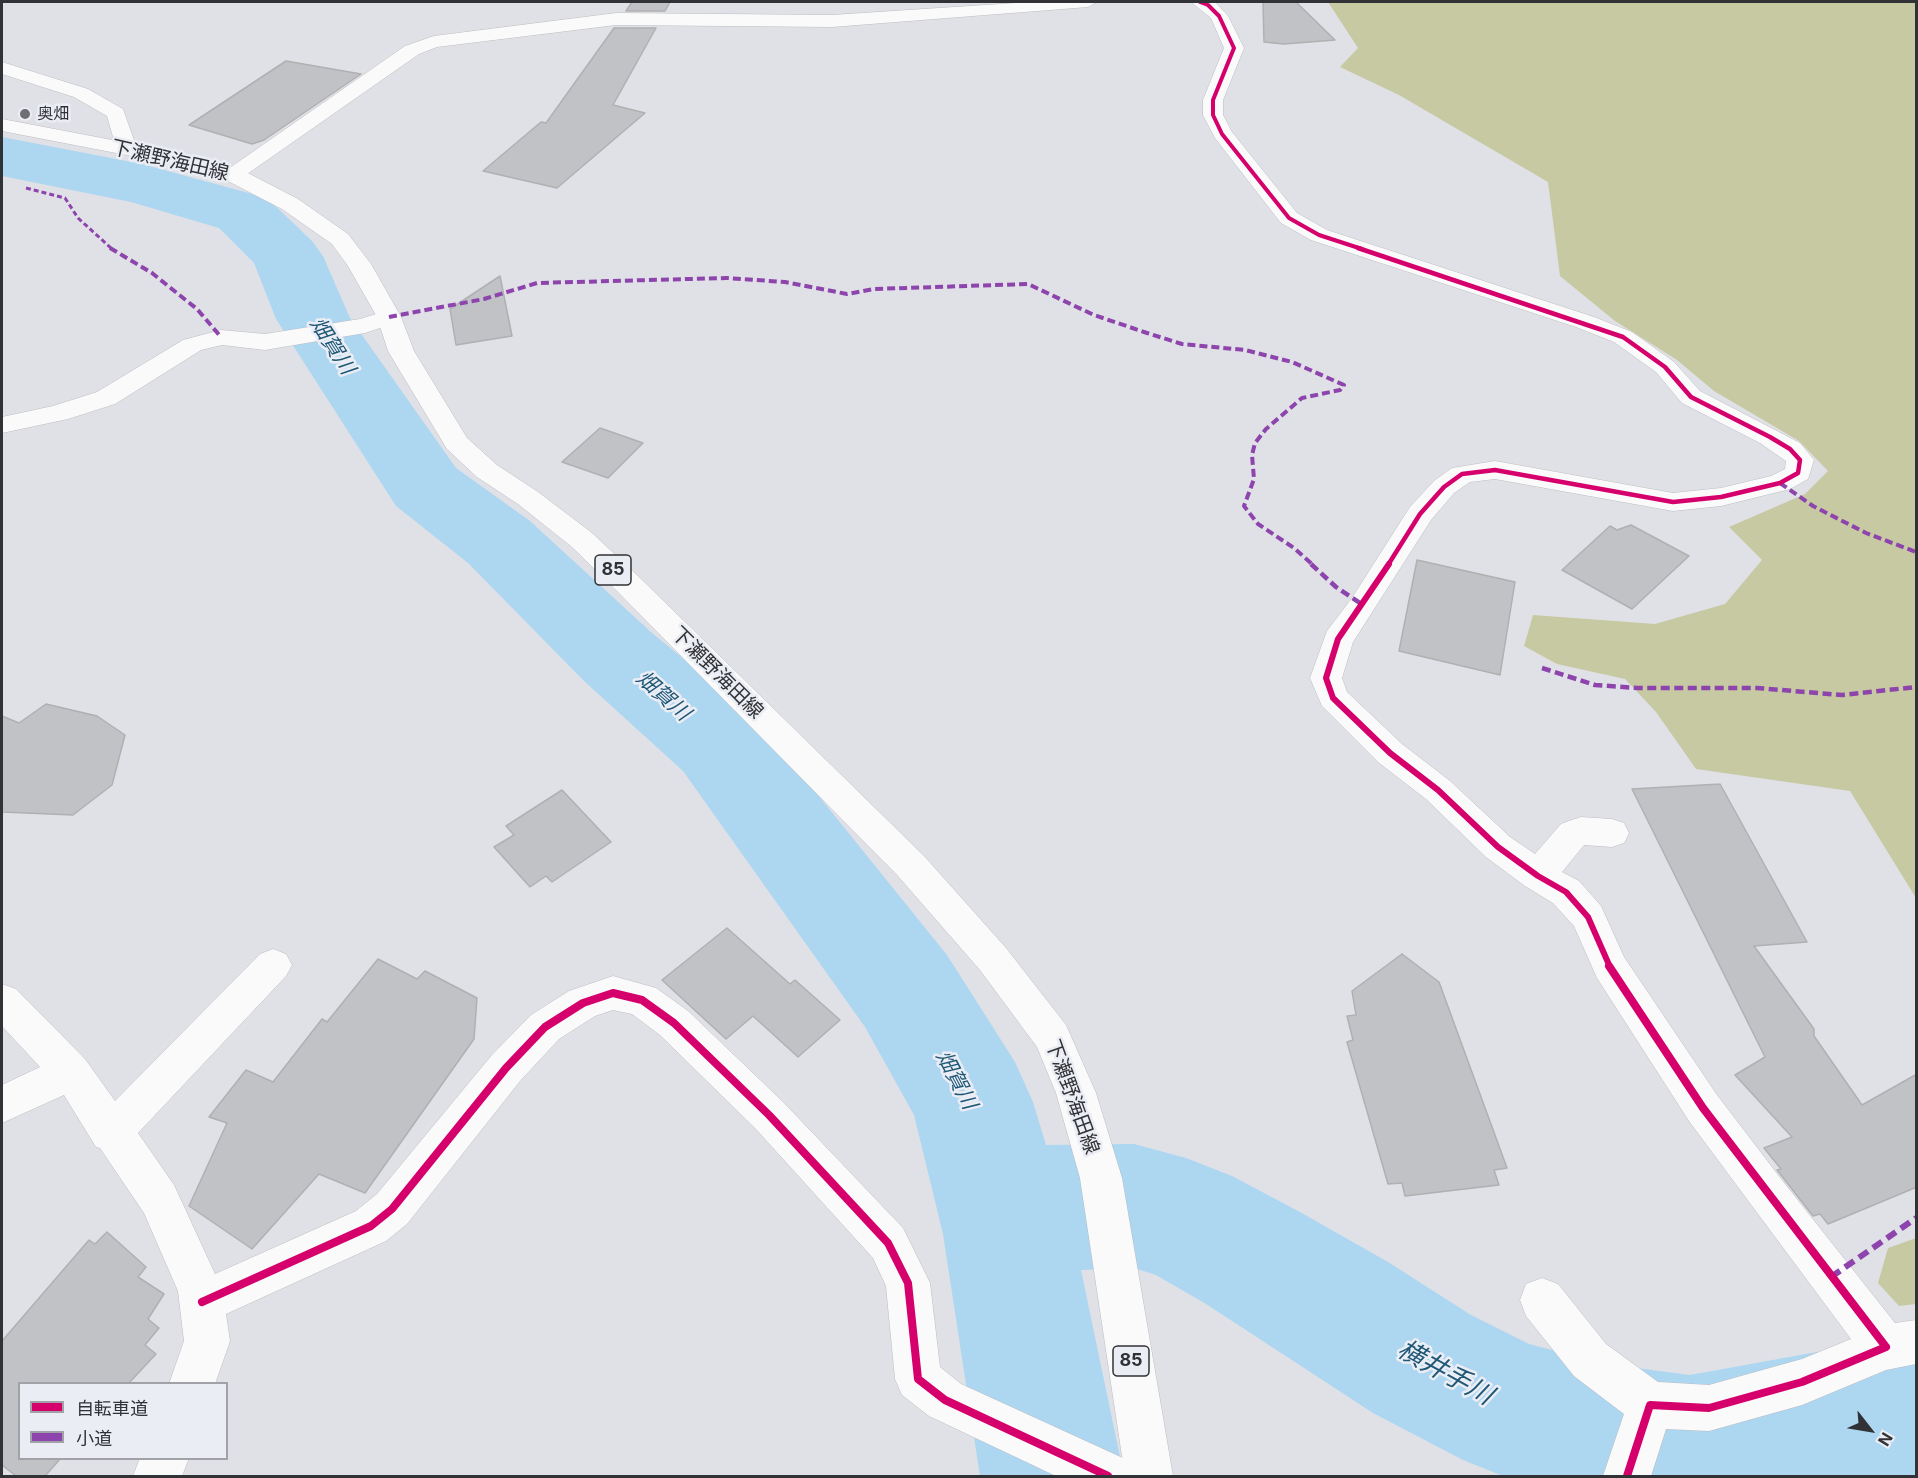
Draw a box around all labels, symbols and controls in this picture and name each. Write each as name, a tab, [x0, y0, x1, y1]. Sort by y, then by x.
place label: 奥畑	[37, 104, 69, 124]
marker: 奥畑	[18, 107, 32, 121]
street label: 下瀬野海田線	[109, 136, 231, 186]
water label: 畑賀川	[304, 313, 360, 379]
road number: 85	[595, 555, 631, 585]
street label: 下瀬野海田線	[666, 622, 768, 724]
water label: 畑賀川	[631, 666, 695, 726]
street label: 下瀬野海田線	[1040, 1037, 1104, 1157]
water label: 畑賀川	[930, 1046, 982, 1114]
water label: 横井手川	[1392, 1334, 1498, 1412]
road number: 85	[1113, 1346, 1149, 1376]
legend	[18, 1382, 228, 1460]
text: 自転車道	[76, 1398, 148, 1419]
north arrow	[1840, 1400, 1900, 1460]
text: 小道	[76, 1428, 112, 1449]
text: N	[1874, 1429, 1897, 1450]

